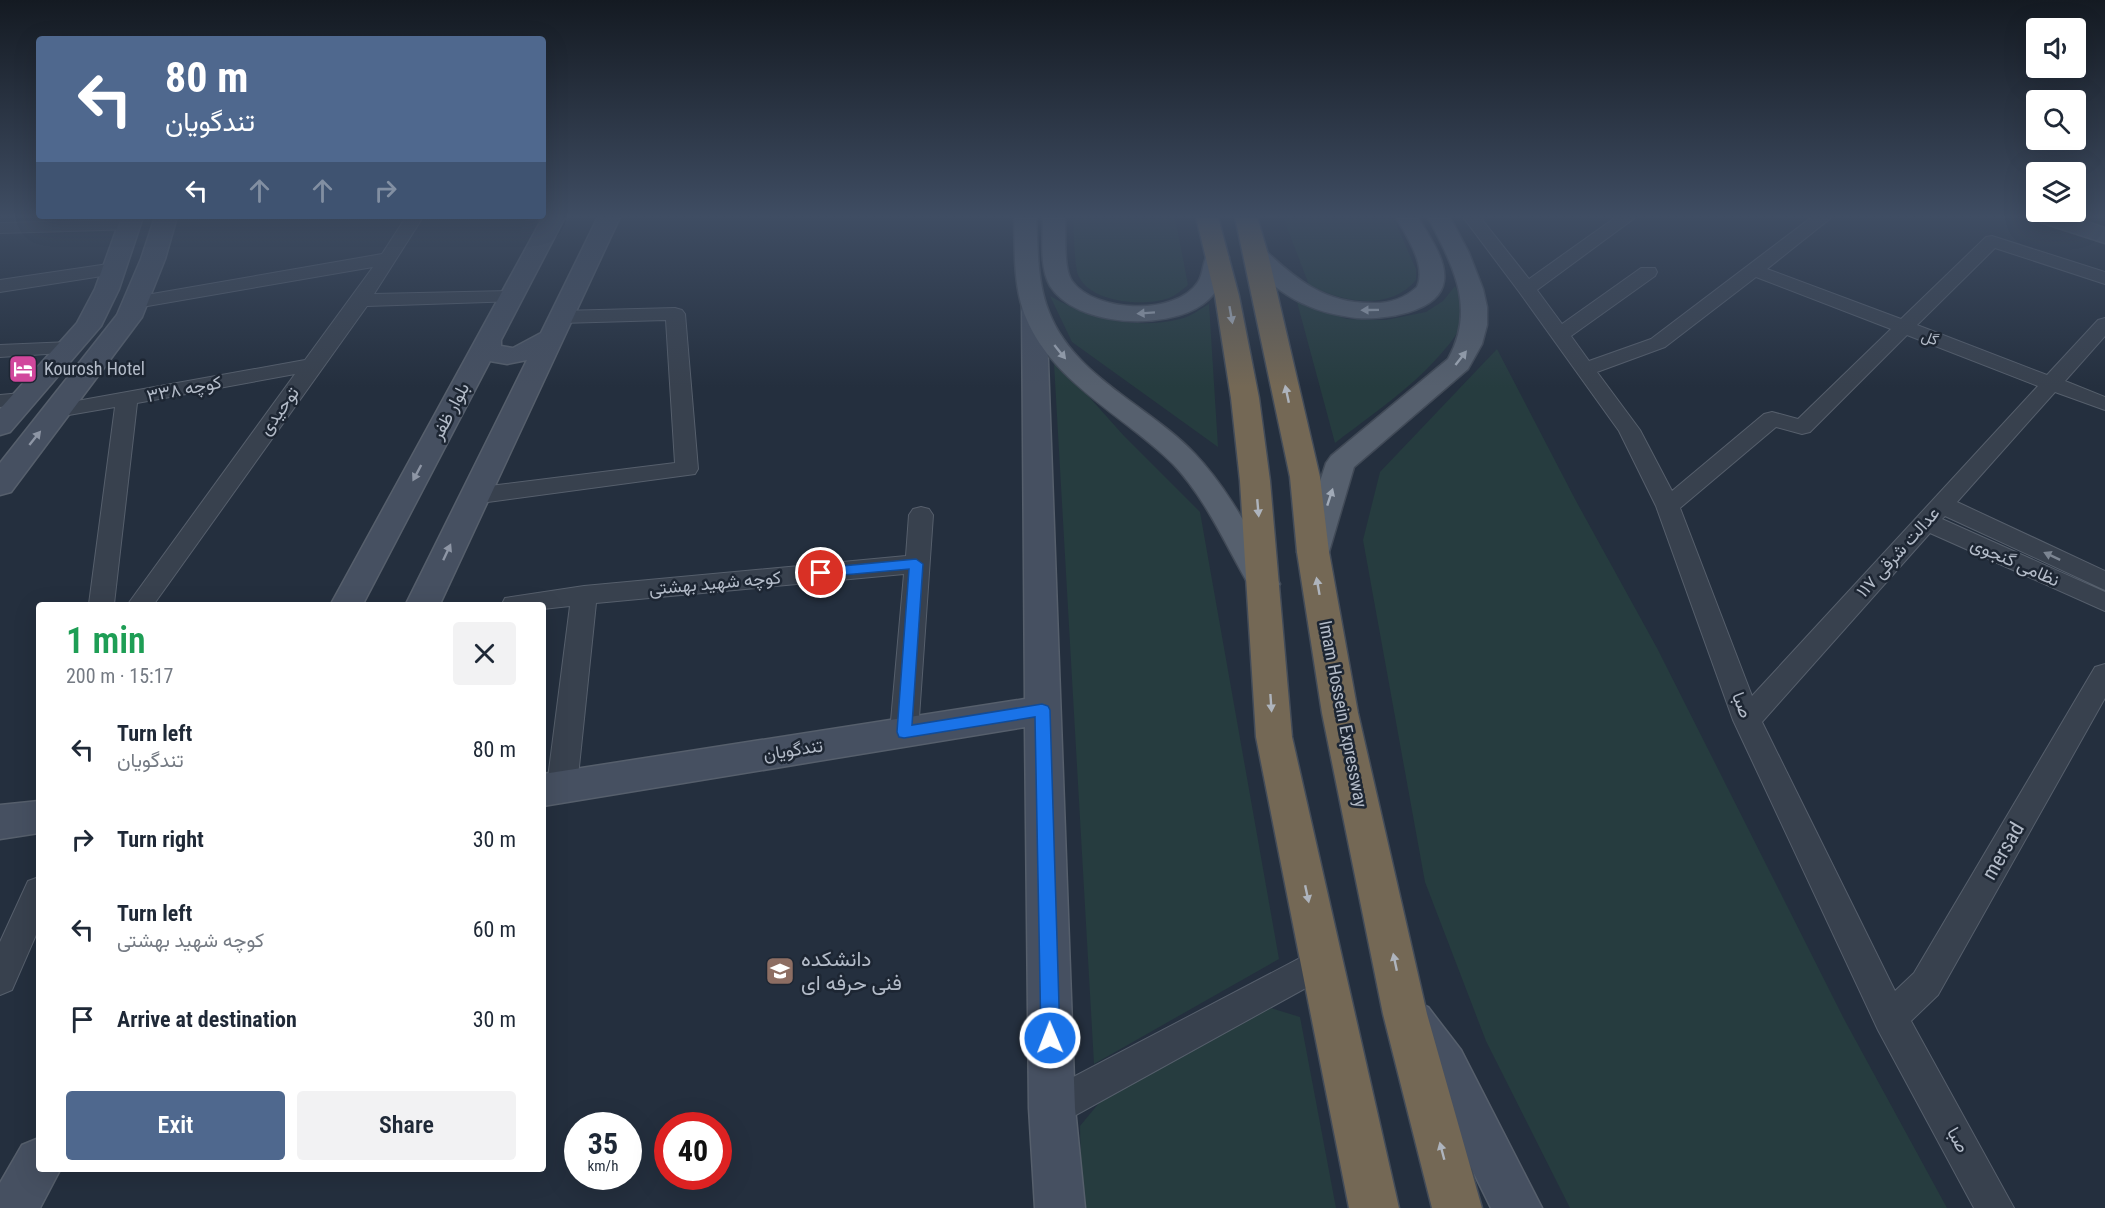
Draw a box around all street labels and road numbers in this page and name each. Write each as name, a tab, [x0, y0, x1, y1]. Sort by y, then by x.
street label: گل	[1919, 327, 1941, 350]
street label: کوچه ۳۳۸	[145, 371, 224, 408]
street label: بلوار ظفر	[425, 379, 474, 444]
street label: توحیدی	[254, 383, 304, 439]
street label: ۱۱۷ عدالت شرقی	[1852, 502, 1944, 602]
street label: نظامی گنجوی	[1967, 533, 2063, 591]
street label: کوچه شهید بهشتی	[648, 566, 782, 601]
street label: Imam Hossein Expressway	[1315, 619, 1372, 810]
street label: صبا	[1728, 689, 1757, 721]
street label: تندگویان	[762, 734, 824, 766]
street label: mersad	[1977, 818, 2029, 884]
street label: صبا	[1943, 1123, 1974, 1156]

